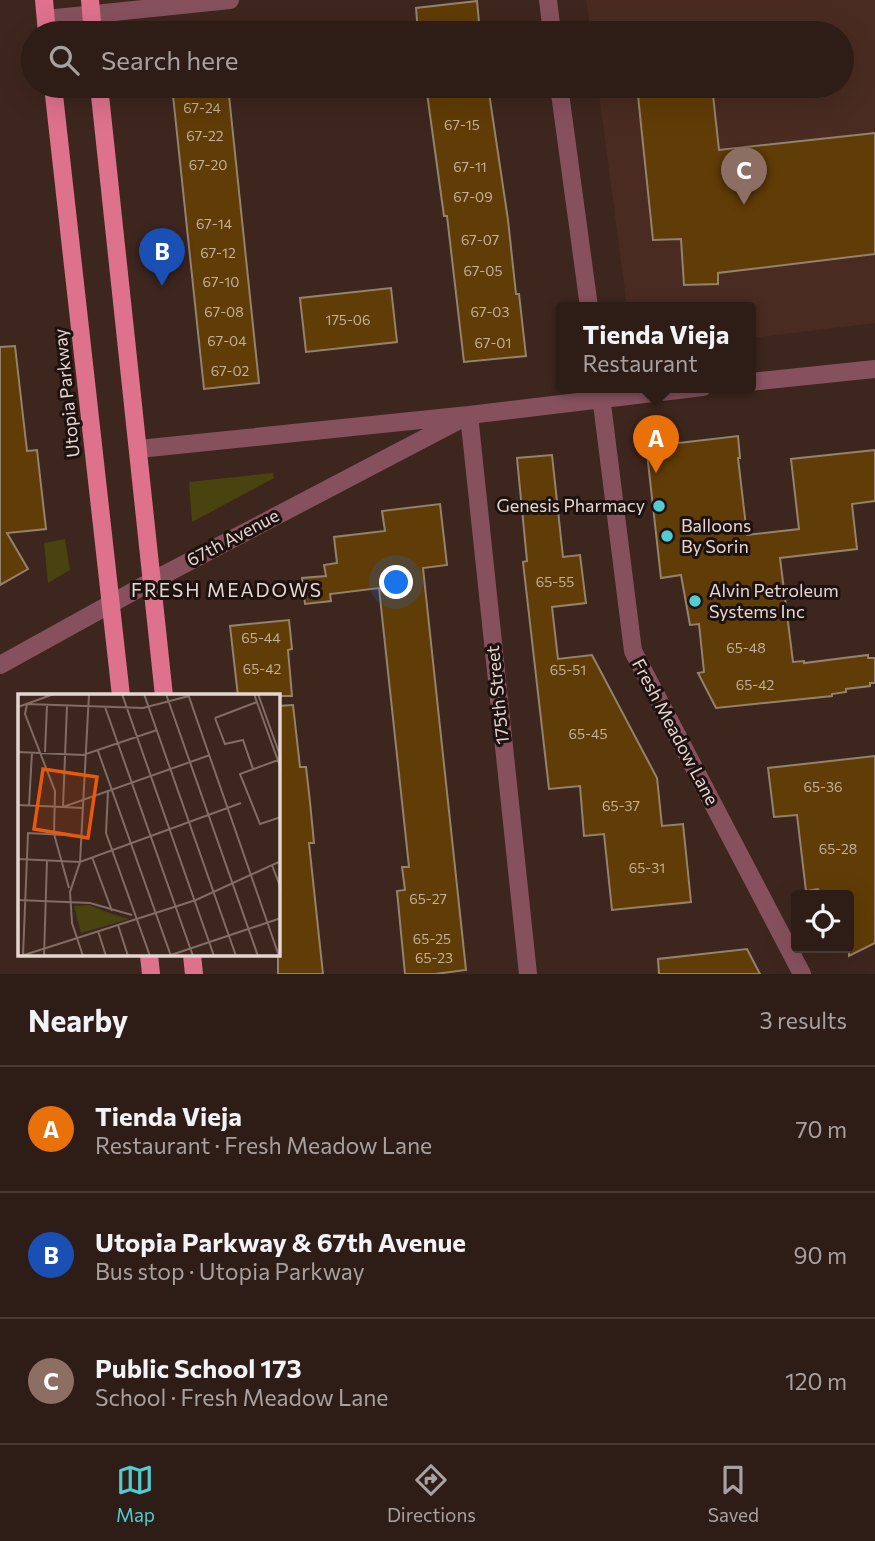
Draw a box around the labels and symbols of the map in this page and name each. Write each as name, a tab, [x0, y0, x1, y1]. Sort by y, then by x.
house number: 67-24	[183, 99, 221, 116]
house number: 67-15	[444, 116, 480, 133]
house number: 67-22	[186, 127, 224, 144]
pin: C	[721, 147, 767, 205]
house number: 67-20	[189, 156, 227, 173]
house number: 67-11	[453, 158, 487, 175]
house number: 67-09	[453, 188, 493, 205]
house number: 67-14	[196, 215, 233, 232]
pin: B	[139, 228, 185, 286]
house number: 67-07	[461, 231, 499, 248]
house number: 67-12	[200, 244, 236, 261]
house number: 67-05	[464, 262, 502, 279]
house number: 67-10	[203, 273, 239, 290]
house number: 67-08	[204, 303, 244, 320]
house number: 67-03	[471, 303, 509, 320]
house number: 175-06	[326, 311, 370, 328]
street label: Utopia Parkway	[48, 327, 84, 459]
house number: 67-04	[207, 332, 247, 349]
house number: 67-01	[475, 334, 511, 351]
house number: 67-02	[211, 362, 250, 379]
pin: A	[633, 415, 679, 473]
place label: Genesis Pharmacy	[496, 494, 645, 516]
marker: Genesis Pharmacy	[651, 498, 667, 514]
street label: 67th Avenue	[183, 504, 283, 571]
place label: Balloons By Sorin	[681, 514, 751, 557]
marker: Balloons By Sorin	[659, 528, 675, 544]
your location	[379, 565, 413, 599]
house number: 65-55	[536, 573, 574, 590]
district label: FRESH MEADOWS	[131, 578, 323, 601]
place label: Alvin Petroleum Systems Inc	[709, 579, 839, 622]
marker: Alvin Petroleum Systems Inc	[687, 593, 703, 609]
house number: 65-44	[241, 629, 281, 646]
house number: 65-48	[726, 639, 766, 656]
street label: 175th Street	[481, 644, 513, 746]
street label: Fresh Meadow Lane	[628, 655, 724, 809]
house number: 65-42	[243, 660, 281, 677]
house number: 65-51	[550, 661, 586, 678]
house number: 65-42	[736, 676, 774, 693]
inset map	[18, 694, 280, 956]
house number: 65-45	[569, 725, 607, 742]
house number: 65-36	[804, 778, 842, 795]
house number: 65-37	[602, 797, 640, 814]
house number: 65-28	[819, 840, 857, 857]
house number: 65-31	[629, 859, 665, 876]
house number: 65-27	[409, 890, 447, 907]
house number: 65-25	[413, 930, 451, 947]
house number: 65-23	[415, 949, 453, 966]

